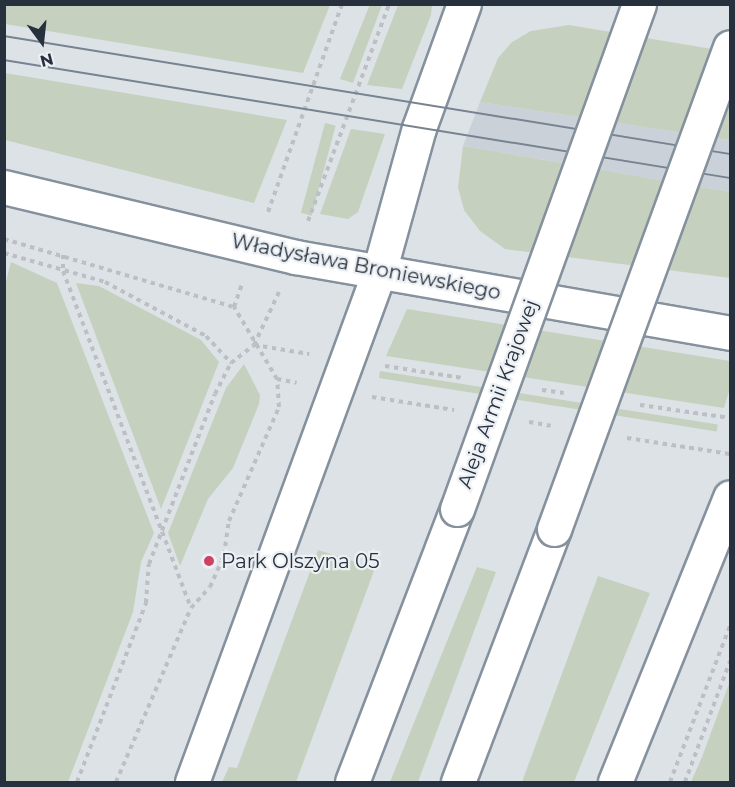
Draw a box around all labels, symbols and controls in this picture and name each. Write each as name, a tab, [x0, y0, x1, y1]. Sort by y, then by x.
north arrow	[12, 12, 72, 72]
text: N	[38, 49, 55, 71]
street label: Władysława Broniewskiego	[229, 229, 503, 305]
street label: Aleja Armii Krajowej	[453, 296, 543, 492]
place label: Park Olszyna 05	[221, 549, 380, 573]
marker: Park Olszyna 05	[202, 554, 216, 568]

